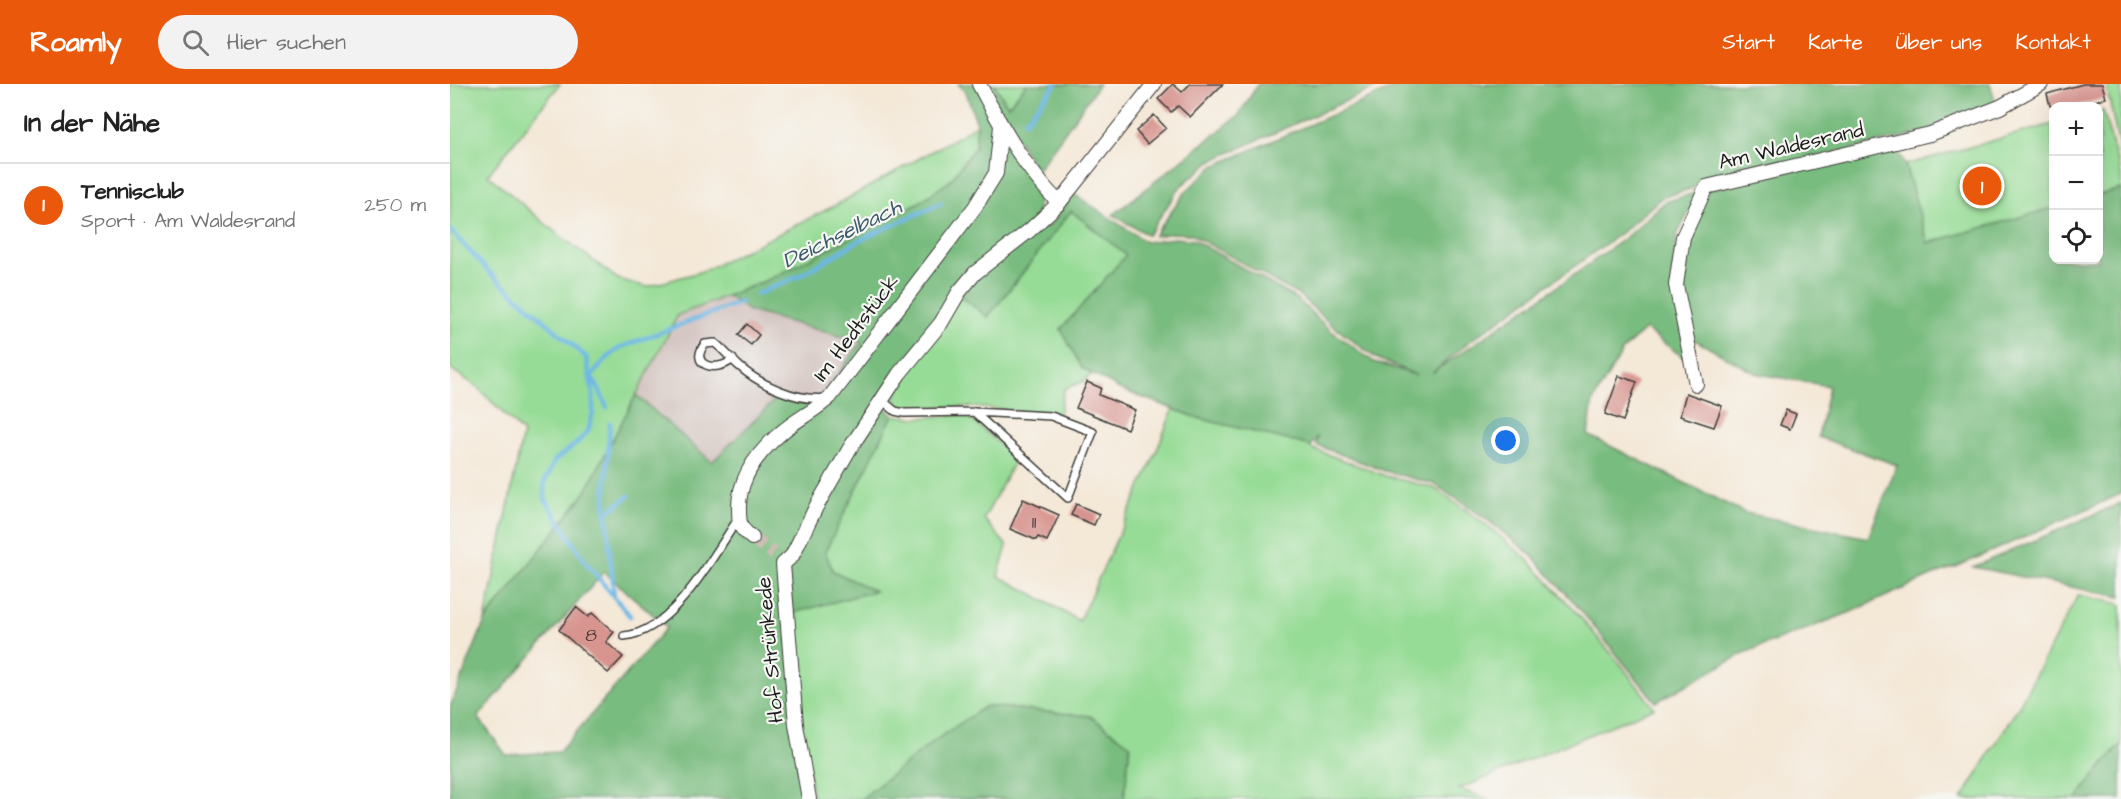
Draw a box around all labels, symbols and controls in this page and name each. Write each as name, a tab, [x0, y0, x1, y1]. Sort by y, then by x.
search box	[158, 15, 578, 69]
text: Roamly	[30, 23, 122, 62]
icon: search	[179, 26, 212, 59]
text: Hier suchen	[227, 27, 346, 58]
text: Start	[1722, 28, 1775, 57]
text: Karte	[1808, 28, 1863, 57]
text: Über uns	[1896, 28, 1982, 57]
text: Kontakt	[2015, 28, 2091, 57]
map controls	[2049, 102, 2103, 264]
button: +	[2049, 102, 2103, 156]
text: In der Nähe	[24, 105, 160, 141]
street label: Am Waldesrand	[1716, 115, 1867, 177]
button: −	[2049, 156, 2103, 210]
pin: 1	[1962, 164, 2002, 208]
text: Tennisclub	[81, 176, 184, 207]
text: 1	[42, 191, 45, 219]
text: 250 m	[364, 191, 426, 219]
water label: Deichselbach	[777, 191, 908, 276]
text: Sport · Am Waldesrand	[81, 207, 295, 235]
button: locate	[2049, 210, 2103, 264]
street label: Im Hedtstück	[806, 268, 906, 388]
your location	[1491, 426, 1520, 455]
house number: 11	[1032, 510, 1036, 535]
street label: Hof Strünkede	[749, 576, 791, 724]
house number: 8	[585, 623, 597, 648]

